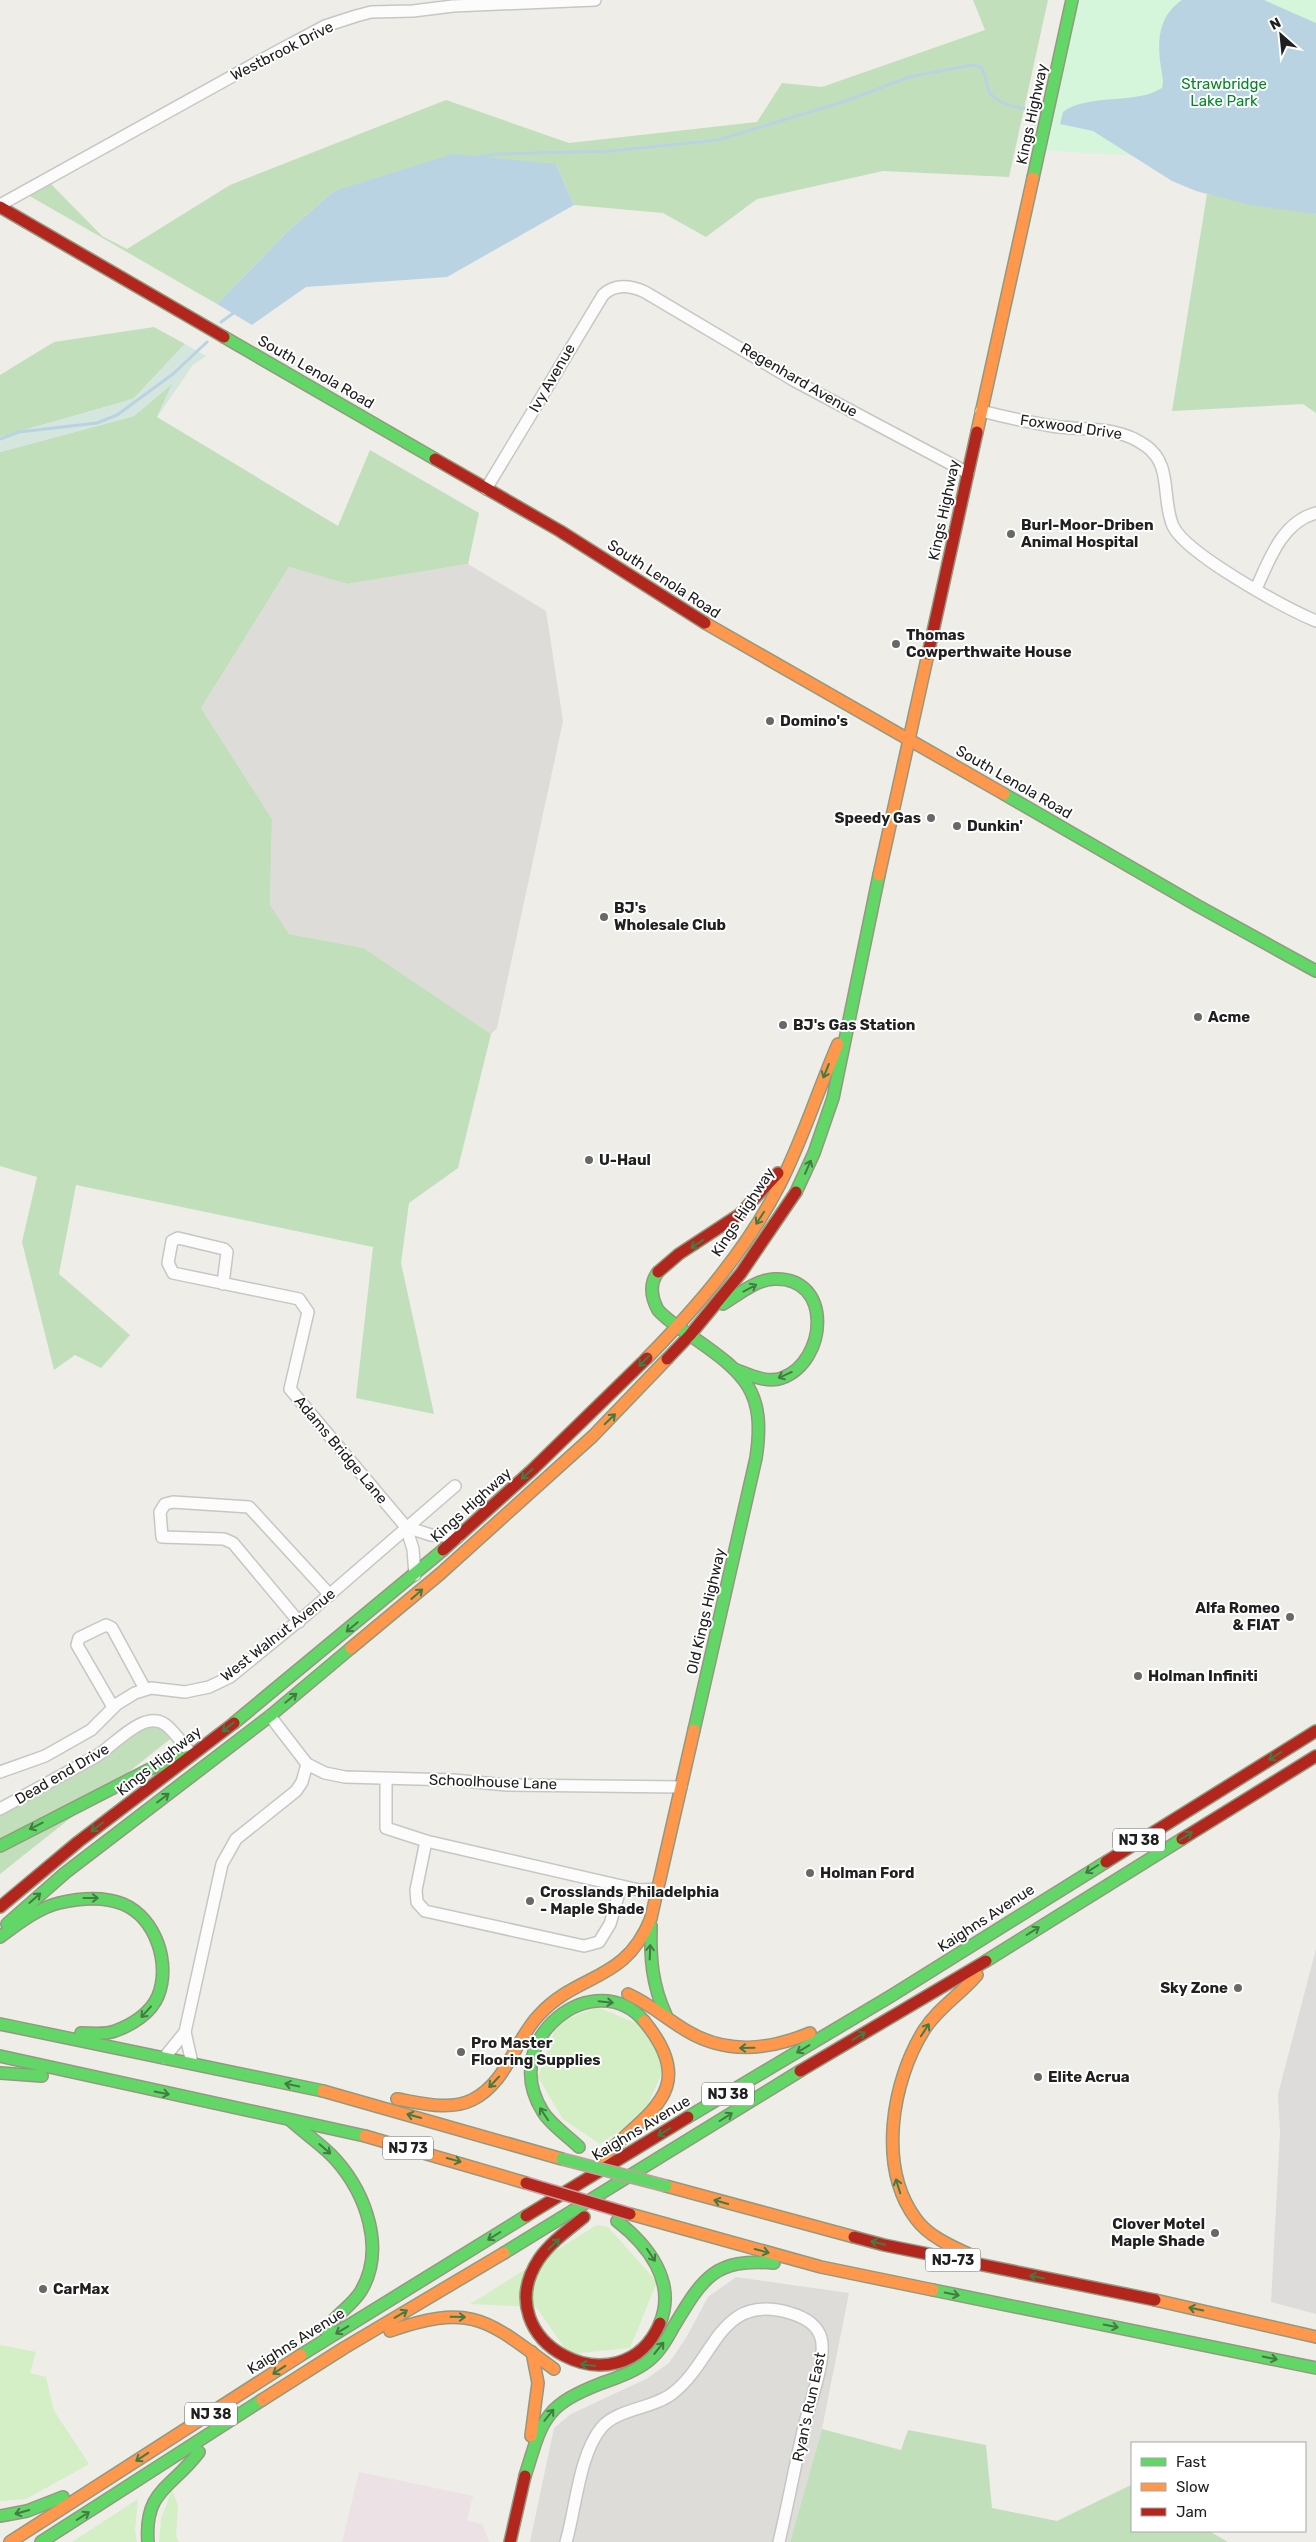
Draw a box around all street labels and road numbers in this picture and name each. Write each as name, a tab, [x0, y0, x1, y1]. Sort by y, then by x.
street label: Westbrook Drive	[228, 17, 336, 85]
street label: Kings Highway	[1013, 62, 1051, 166]
street label: South Lenola Road	[255, 331, 377, 413]
street label: Regenhard Avenue	[737, 339, 861, 421]
street label: Ivy Avenue	[525, 341, 579, 415]
street label: Foxwood Drive	[1019, 411, 1123, 443]
street label: Kings Highway	[925, 458, 963, 562]
street label: South Lenola Road	[604, 536, 724, 622]
street label: South Lenola Road	[953, 741, 1075, 823]
street label: Kings Highway	[708, 1164, 778, 1260]
street label: Adams Bridge Lane	[291, 1392, 391, 1508]
street label: Kings Highway	[427, 1464, 515, 1546]
street label: Old Kings Highway	[683, 1546, 729, 1676]
street label: West Walnut Avenue	[217, 1585, 339, 1685]
street label: Kings Highway	[113, 1722, 205, 1800]
street label: Dead end Drive	[12, 1740, 112, 1808]
street label: Schoolhouse Lane	[429, 1771, 557, 1793]
road number: NJ 38	[1113, 1828, 1165, 1852]
street label: Kaighns Avenue	[934, 1880, 1038, 1956]
road number: NJ 38	[702, 2082, 754, 2106]
street label: Kaighns Avenue	[589, 2092, 693, 2164]
road number: NJ 73	[383, 2136, 433, 2160]
road number: NJ-73	[926, 2248, 980, 2272]
street label: Kaighns Avenue	[244, 2304, 348, 2378]
street label: Ryan's Run East	[789, 2350, 829, 2463]
road number: NJ 38	[185, 2402, 237, 2426]

